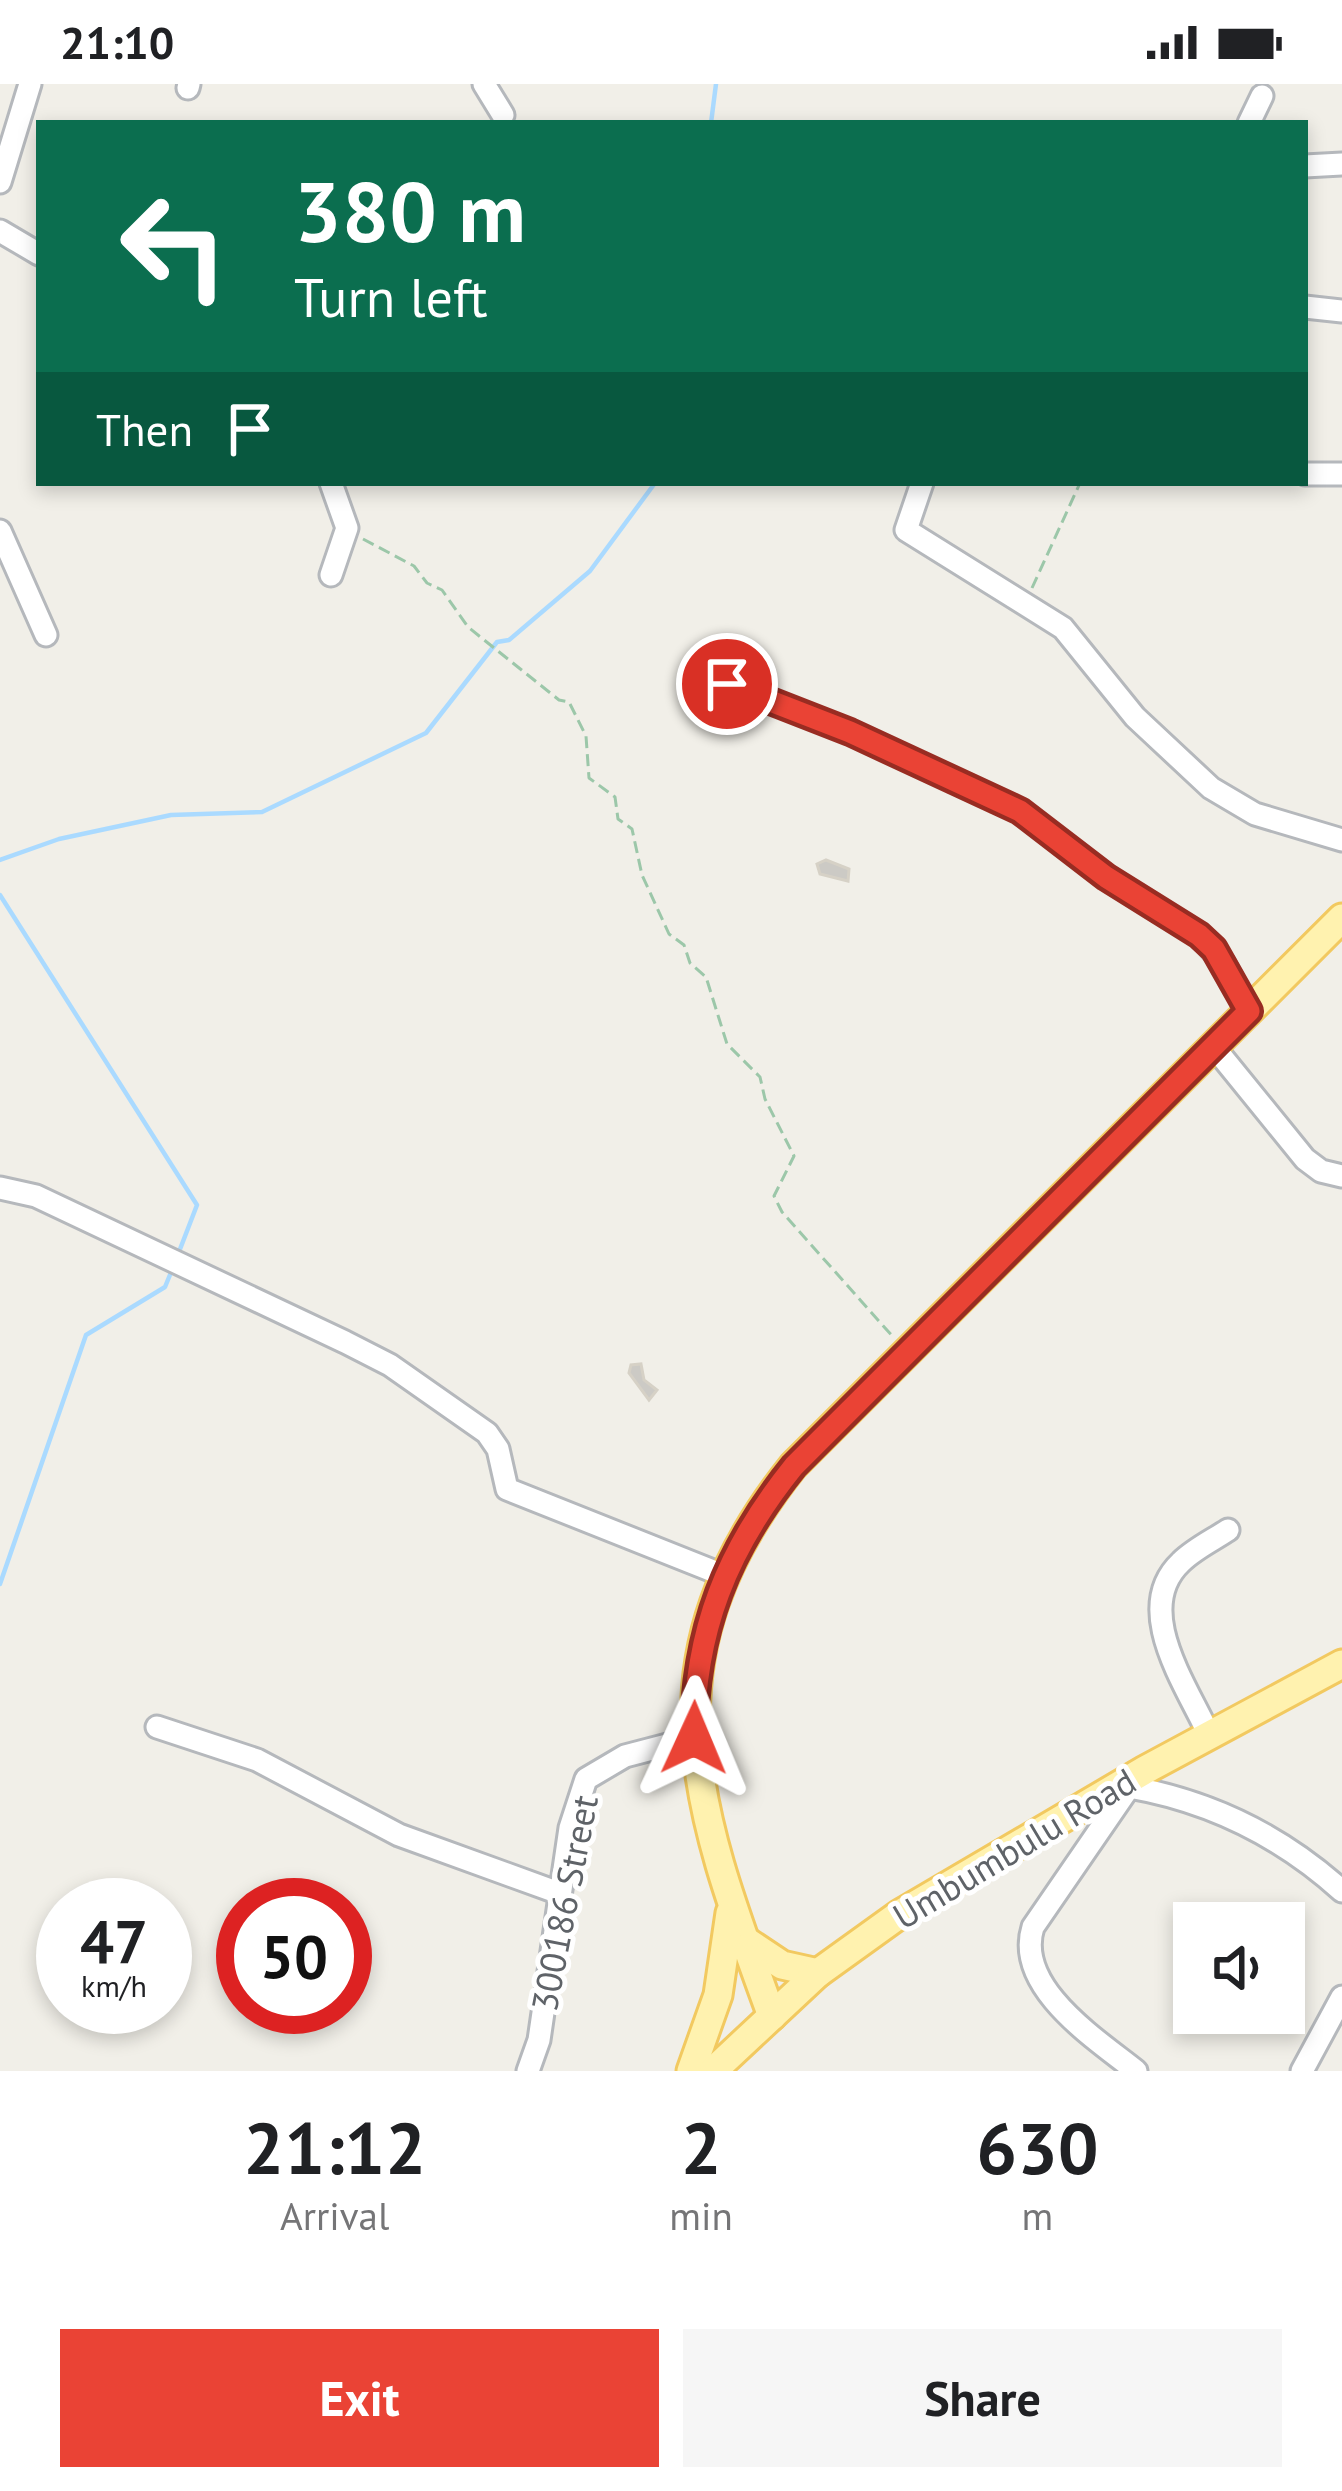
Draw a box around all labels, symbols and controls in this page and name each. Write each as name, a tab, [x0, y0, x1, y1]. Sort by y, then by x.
text: 21:10	[60, 13, 174, 71]
text: 380 m	[294, 156, 526, 265]
icon: left	[96, 168, 252, 324]
text: Turn left	[294, 262, 488, 332]
icon: arrive	[217, 396, 283, 462]
text: Then	[96, 400, 193, 458]
pin	[676, 633, 778, 735]
icon: arrive	[694, 651, 760, 717]
position arrow	[631, 1675, 757, 1801]
street label: Umbumbulu Road	[884, 1757, 1144, 1939]
street label: 300186 Street	[520, 1791, 608, 2015]
speed limit sign: 50	[216, 1878, 372, 2034]
text: 47	[80, 1902, 148, 1980]
map controls	[1173, 1902, 1305, 2034]
button: sound	[1173, 1902, 1305, 2034]
text: km/h	[81, 1966, 147, 2005]
text: 21:12	[243, 2101, 426, 2194]
text: 2	[681, 2101, 722, 2194]
text: 630	[976, 2101, 1099, 2194]
text: Arrival	[280, 2190, 389, 2241]
text: min	[669, 2190, 733, 2241]
text: m	[1022, 2190, 1053, 2241]
button: Exit	[60, 2329, 659, 2467]
button: Share	[683, 2329, 1282, 2467]

